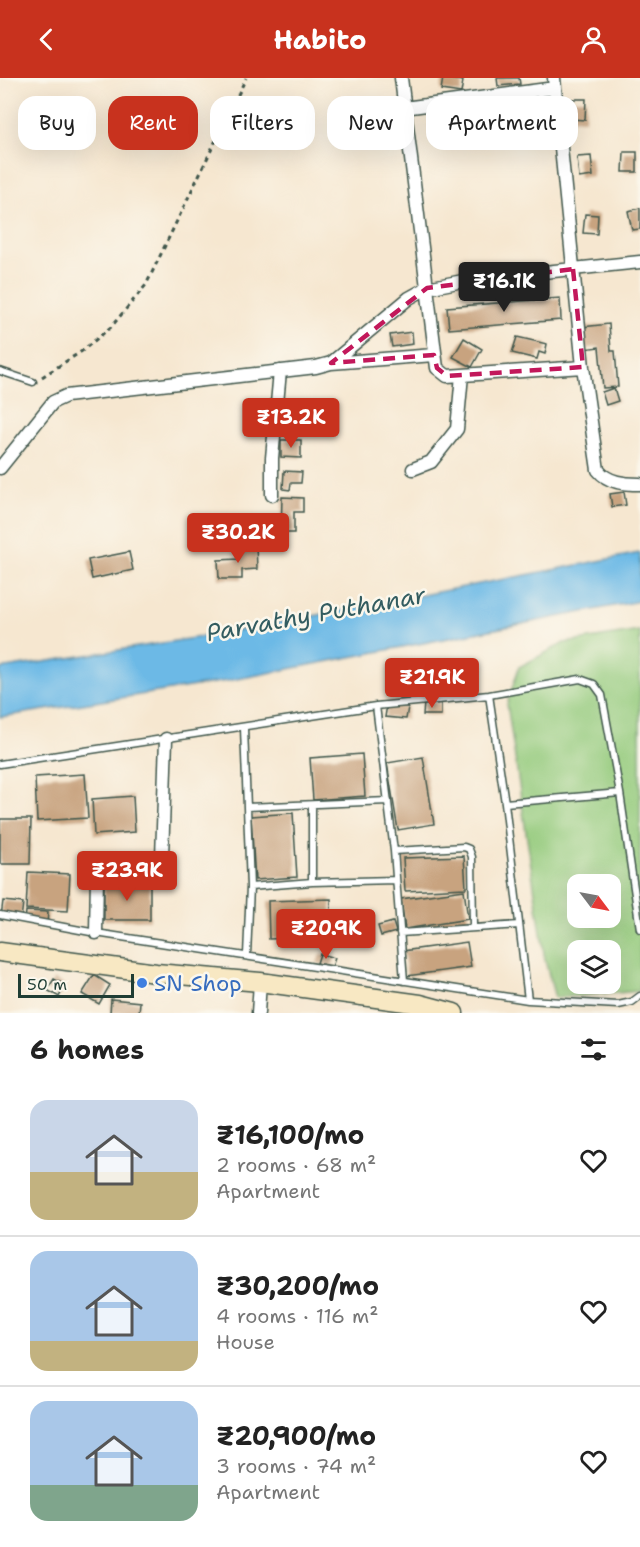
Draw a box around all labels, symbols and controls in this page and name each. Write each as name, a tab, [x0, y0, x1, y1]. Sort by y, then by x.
text: Habito	[273, 21, 367, 58]
icon: back	[30, 23, 63, 56]
icon: person	[577, 23, 610, 56]
chip: Buy	[18, 96, 96, 150]
chip: Rent	[108, 96, 198, 150]
chip: Filters	[210, 96, 315, 150]
chip: New	[327, 96, 414, 150]
chip: Apartment	[426, 96, 578, 150]
pin: ₹16.1K	[455, 262, 553, 313]
text: ₹16.1K	[473, 268, 535, 294]
pin: ₹13.2K	[242, 398, 340, 449]
text: ₹13.2K	[256, 404, 326, 430]
pin: ₹30.2K	[189, 513, 287, 564]
text: ₹30.2K	[201, 519, 275, 545]
water label: Parvathy Puthanar	[204, 579, 429, 649]
pin: ₹21.9K	[383, 658, 481, 709]
text: ₹21.9K	[399, 664, 465, 690]
pin: ₹23.9K	[78, 851, 176, 902]
text: ₹23.9K	[91, 857, 163, 883]
north arrow	[567, 874, 621, 928]
map controls	[567, 874, 621, 994]
pin: ₹20.9K	[277, 909, 375, 960]
text: ₹20.9K	[290, 915, 362, 941]
button: layers	[567, 940, 621, 994]
place label: SN Shop	[154, 969, 242, 998]
scale bar	[18, 971, 134, 998]
text: 50 m	[27, 974, 67, 995]
marker: SN Shop	[135, 976, 149, 990]
text: 6 homes	[30, 1032, 144, 1067]
icon: filters	[577, 1033, 610, 1066]
text: ₹16,100/mo	[216, 1117, 364, 1152]
icon: home	[78, 1124, 150, 1196]
icon: heart	[577, 1144, 610, 1177]
text: 2 rooms · 68 m²	[216, 1152, 376, 1178]
text: Apartment	[216, 1178, 320, 1204]
text: ₹30,200/mo	[216, 1268, 379, 1303]
icon: home	[78, 1275, 150, 1347]
icon: heart	[577, 1295, 610, 1328]
text: 4 rooms · 116 m²	[216, 1303, 378, 1329]
text: House	[216, 1329, 275, 1355]
text: ₹20,900/mo	[216, 1418, 376, 1453]
icon: home	[78, 1425, 150, 1497]
icon: heart	[577, 1445, 610, 1478]
text: 3 rooms · 74 m²	[216, 1453, 376, 1479]
text: Apartment	[216, 1479, 320, 1505]

